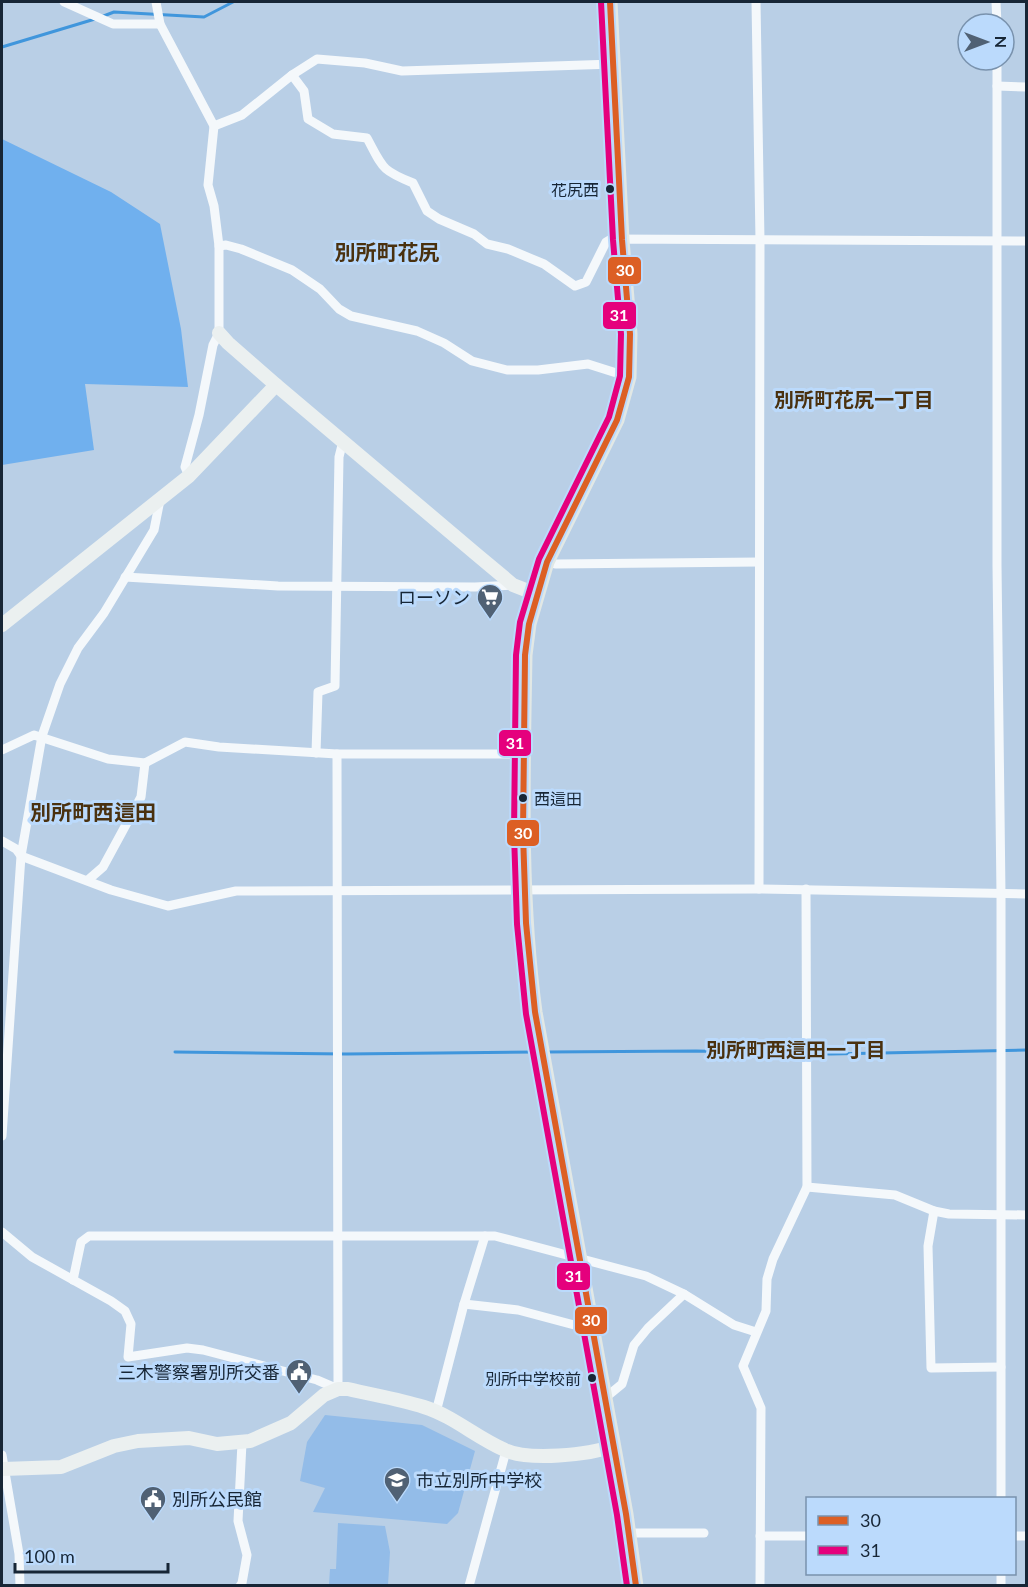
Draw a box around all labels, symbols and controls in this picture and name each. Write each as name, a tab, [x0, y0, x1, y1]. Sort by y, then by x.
north arrow	[956, 12, 1016, 72]
text: N	[992, 36, 1011, 48]
place label: 花尻西	[551, 180, 599, 199]
marker: 花尻西	[604, 183, 616, 195]
district label: 別所町花尻	[335, 239, 440, 264]
line badge: 30	[607, 256, 642, 285]
text: 30	[616, 260, 634, 279]
line badge: 31	[602, 301, 637, 330]
text: 31	[610, 305, 628, 324]
district label: 別所町花尻一丁目	[774, 387, 934, 411]
supermarket icon: ローソン	[475, 582, 505, 620]
place label: ローソン	[398, 586, 470, 608]
line badge: 31	[498, 729, 532, 757]
text: 31	[506, 733, 524, 752]
place label: 西這田	[534, 789, 582, 808]
marker: 西這田	[517, 792, 529, 804]
district label: 別所町西這田	[30, 799, 156, 824]
line badge: 30	[506, 819, 540, 847]
text: 30	[514, 823, 532, 842]
district label: 別所町西這田一丁目	[706, 1037, 886, 1061]
line badge: 31	[556, 1262, 591, 1291]
text: 31	[565, 1266, 583, 1285]
line badge: 30	[574, 1306, 608, 1335]
text: 30	[582, 1310, 600, 1329]
public building icon: 三木警察署別所交番	[284, 1357, 314, 1395]
place label: 三木警察署別所交番	[118, 1361, 280, 1383]
place label: 別所中学校前	[485, 1369, 581, 1388]
marker: 別所中学校前	[586, 1372, 598, 1384]
school or university icon: 市立別所中学校	[382, 1465, 412, 1503]
place label: 市立別所中学校	[416, 1469, 542, 1491]
public building icon: 別所公民館	[138, 1484, 168, 1522]
place label: 別所公民館	[172, 1488, 262, 1510]
legend	[806, 1497, 1016, 1575]
text: 30	[860, 1509, 881, 1531]
scale bar	[15, 1536, 168, 1574]
text: 31	[860, 1539, 881, 1561]
text: 100 m	[24, 1545, 75, 1567]

